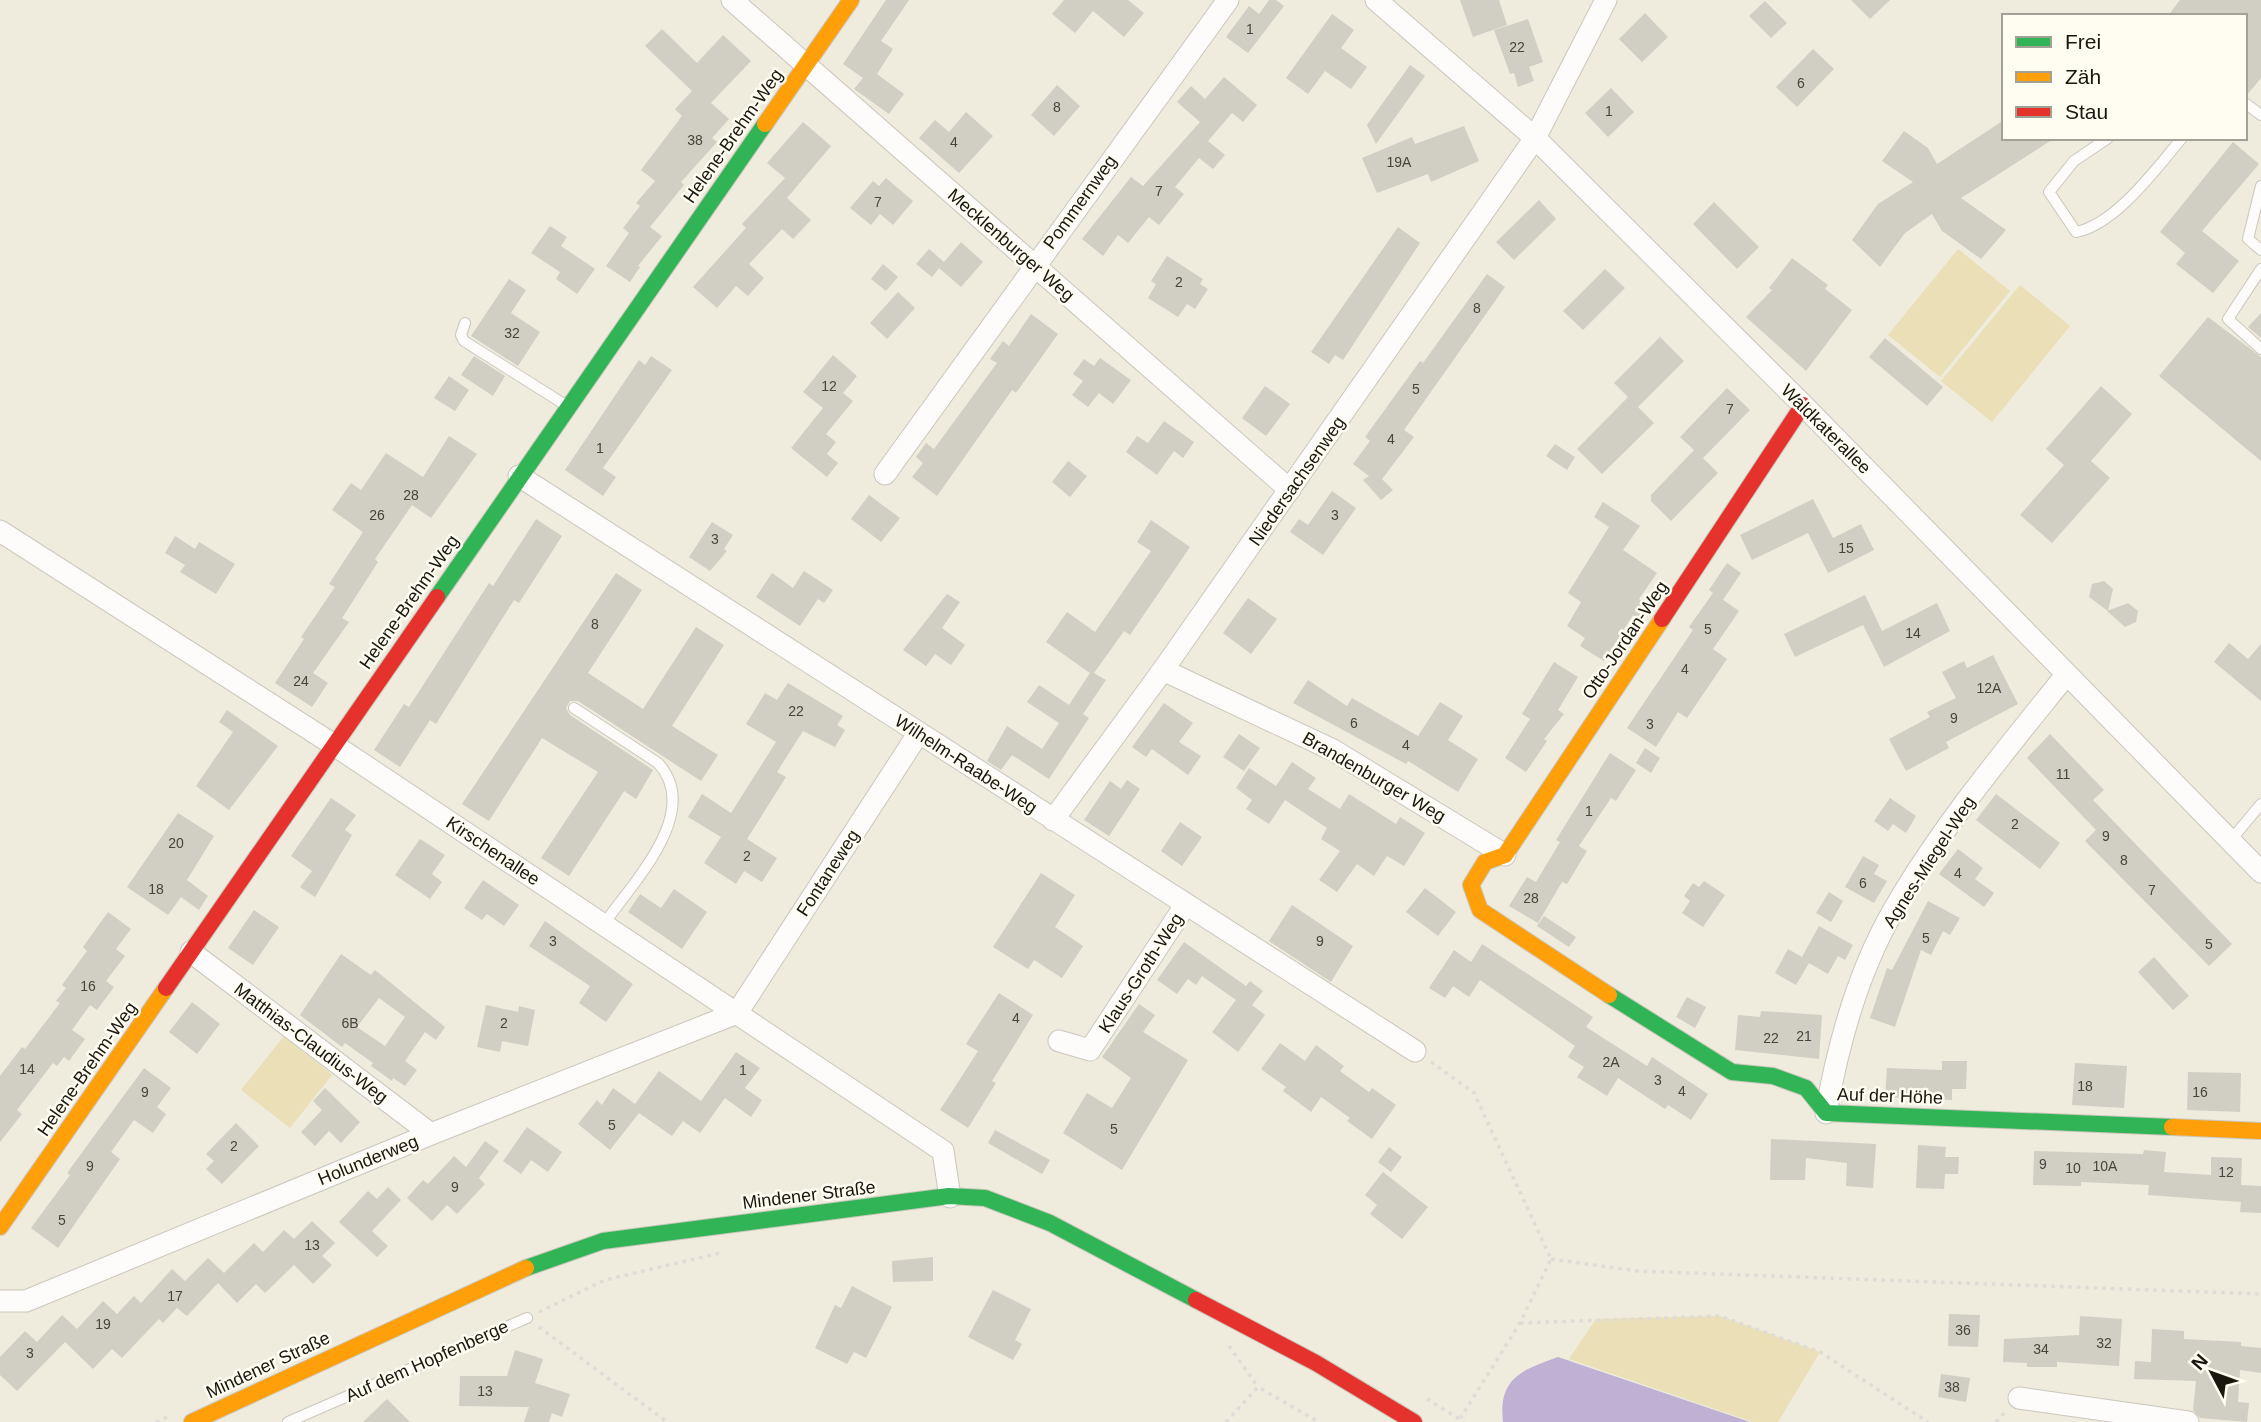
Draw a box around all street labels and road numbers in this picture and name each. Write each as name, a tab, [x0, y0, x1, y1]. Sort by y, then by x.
street label: Helene-Brehm-Weg	[679, 65, 787, 207]
street label: Pommernweg	[1039, 151, 1121, 253]
street label: Mecklenburger Weg	[944, 185, 1078, 305]
street label: Waldkaterallee	[1777, 380, 1875, 478]
street label: Niedersachsenweg	[1245, 413, 1349, 549]
street label: Helene-Brehm-Weg	[355, 531, 463, 673]
street label: Otto-Jordan-Weg	[1578, 577, 1672, 703]
street label: Wilhelm-Raabe-Weg	[891, 710, 1041, 818]
street label: Brandenburger Weg	[1299, 728, 1449, 826]
street label: Agnes-Miegel-Weg	[1879, 793, 1979, 931]
street label: Kirschenallee	[443, 812, 543, 890]
street label: Fontaneweg	[793, 826, 863, 920]
street label: Klaus-Groth-Weg	[1095, 909, 1187, 1037]
street label: Matthias-Claudius-Weg	[230, 979, 392, 1107]
street label: Helene-Brehm-Weg	[33, 998, 141, 1140]
street label: Auf der Höhe	[1837, 1084, 1943, 1108]
street label: Holunderweg	[315, 1131, 421, 1189]
street label: Mindener Straße	[741, 1177, 877, 1213]
street label: Auf dem Hopfenberge	[342, 1316, 512, 1406]
street label: Mindener Straße	[203, 1328, 333, 1402]

